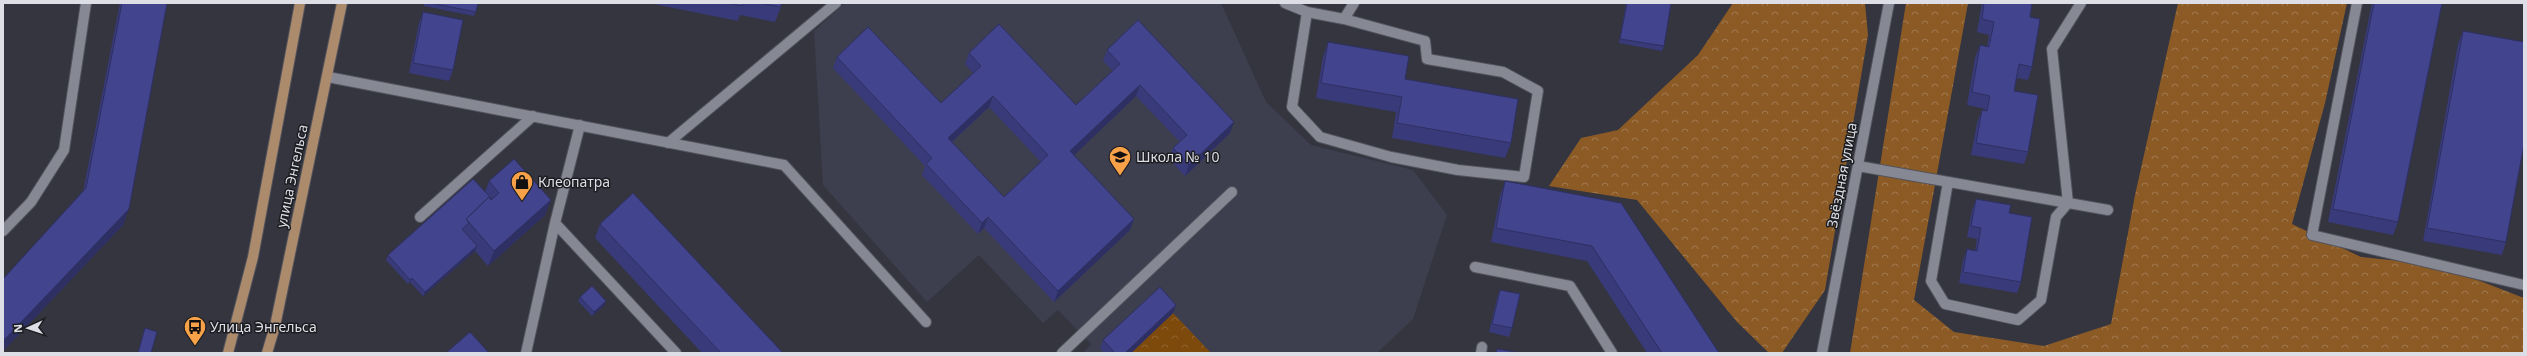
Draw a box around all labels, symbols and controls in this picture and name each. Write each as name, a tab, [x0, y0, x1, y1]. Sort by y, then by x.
street label: Звёздная улица	[1822, 121, 1861, 229]
street label: улица Энгельса	[271, 122, 312, 229]
school or university icon: Школа № 10	[1107, 144, 1133, 177]
place label: Школа № 10	[1136, 147, 1220, 166]
shop icon: Клеопатра	[509, 169, 535, 202]
place label: Клеопатра	[538, 172, 610, 191]
north arrow	[8, 308, 48, 348]
bus stop icon: Улица Энгельса	[182, 314, 208, 347]
place label: Улица Энгельса	[210, 317, 317, 336]
text: N	[10, 324, 25, 333]

